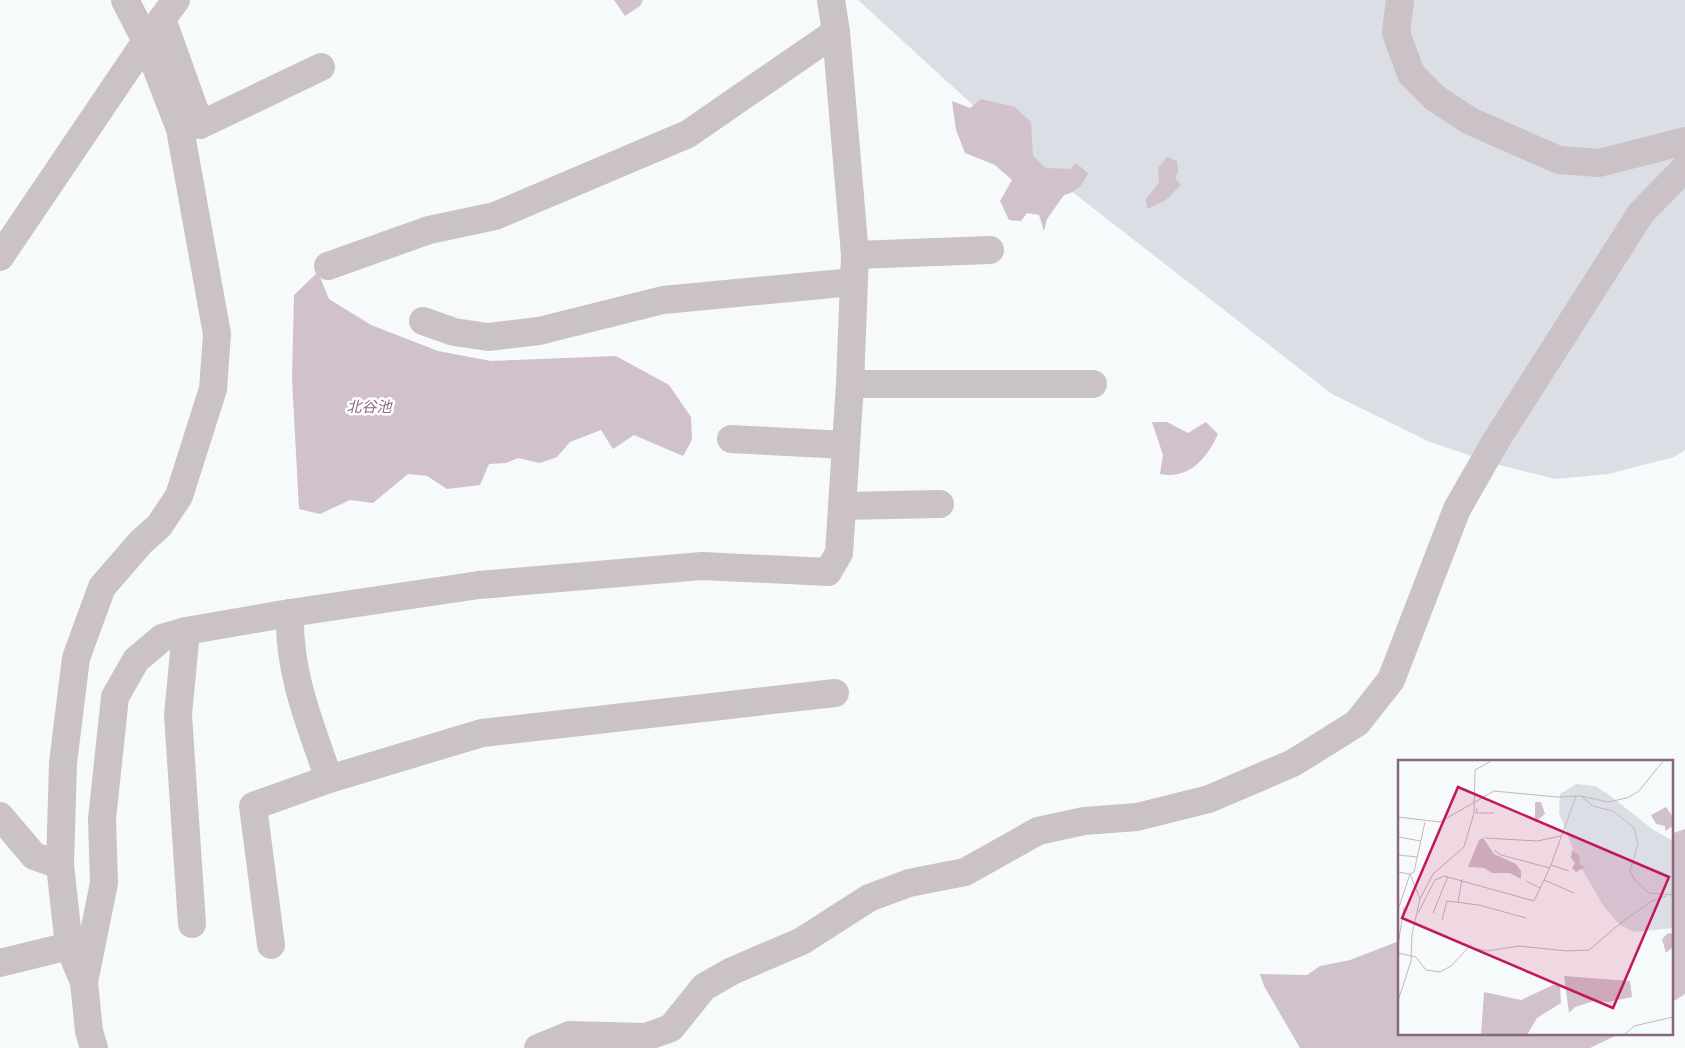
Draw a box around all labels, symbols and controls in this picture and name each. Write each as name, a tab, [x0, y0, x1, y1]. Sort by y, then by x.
water label: 北谷池	[346, 398, 393, 415]
inset map	[1398, 760, 1672, 1036]

